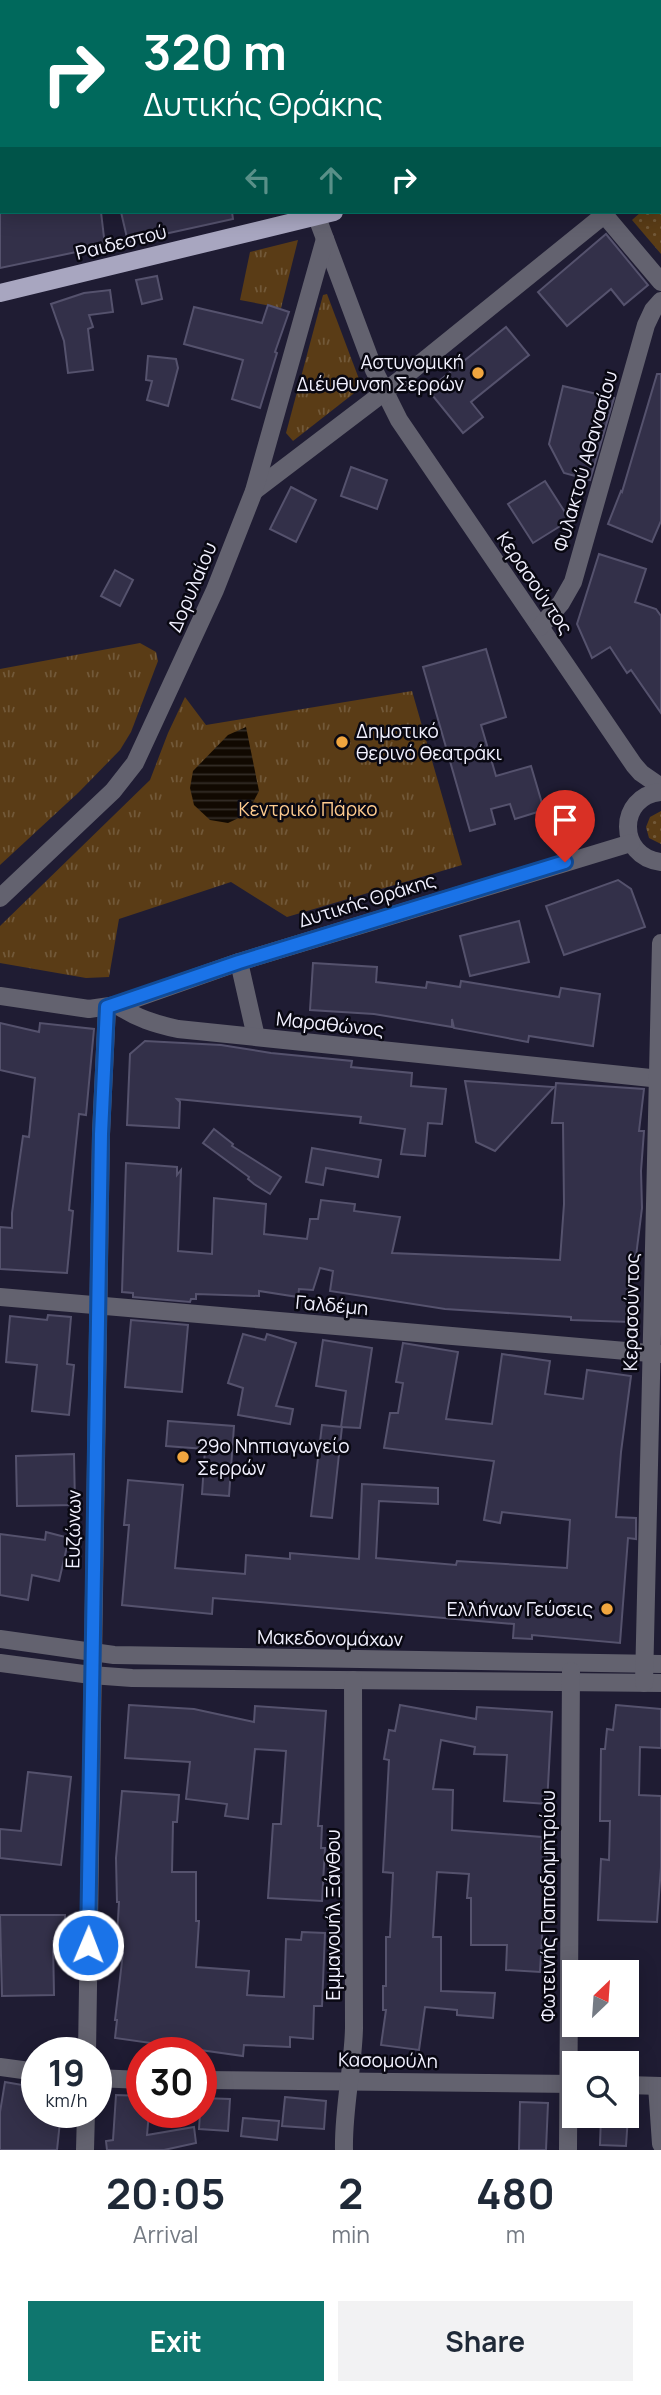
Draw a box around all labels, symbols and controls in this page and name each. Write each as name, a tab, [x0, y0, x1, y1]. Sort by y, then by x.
text: 320 m	[143, 18, 287, 85]
icon: right	[28, 28, 119, 119]
text: Δυτικής Θράκης	[143, 82, 383, 126]
icon: left	[239, 161, 277, 199]
icon: ahead	[312, 161, 350, 199]
icon: right	[385, 161, 423, 199]
street label: Ραιδεστού	[73, 218, 169, 266]
place label: Αστυνομική Διέυθυνση Σερρών	[296, 349, 464, 397]
marker: Αστυνομική Διέυθυνση Σερρών	[470, 365, 486, 381]
street label: Φυλακτού Αθανασίου	[547, 367, 623, 555]
street label: Κερασούντος	[491, 527, 579, 639]
street label: Δορυλαίου	[161, 538, 223, 636]
place label: Δημοτικό θερινό θεατράκι	[356, 718, 503, 766]
marker: Δημοτικό θερινό θεατράκι	[334, 734, 350, 750]
pin	[535, 790, 595, 862]
park label: Κεντρικό Πάρκο	[239, 796, 377, 822]
icon: arrive	[546, 801, 584, 839]
street label: Δυτικής Θράκης	[295, 867, 439, 933]
street label: Μαραθώνος	[275, 1005, 385, 1043]
street label: Κερασούντος	[617, 1253, 645, 1371]
street label: Γαλδέμη	[294, 1289, 370, 1321]
place label: 29ο Νηπιαγωγείο Σερρών	[197, 1433, 349, 1481]
marker: 29ο Νηπιαγωγείο Σερρών	[175, 1449, 191, 1465]
street label: Ευζώνων	[59, 1489, 87, 1569]
place label: Ελλήνων Γεύσεις	[447, 1596, 593, 1622]
marker: Ελλήνων Γεύσεις	[599, 1601, 615, 1617]
street label: Μακεδονομάχων	[257, 1624, 404, 1652]
street label: Φωτεινής Παπαδημητρίου	[535, 1790, 561, 2022]
street label: Εμμανουήλ Ξάνθου	[320, 1829, 346, 2001]
position arrow	[51, 1908, 125, 1982]
north arrow	[562, 1960, 639, 2037]
map controls	[562, 1960, 639, 2128]
speed limit sign: 30	[126, 2037, 217, 2128]
street label: Κασομούλη	[338, 2046, 438, 2074]
text: 19	[48, 2049, 85, 2097]
button: search	[562, 2051, 639, 2128]
text: km/h	[46, 2088, 87, 2112]
text: 20:05	[106, 2164, 225, 2222]
text: 2	[338, 2164, 363, 2222]
text: 480	[476, 2164, 555, 2222]
text: Arrival	[133, 2218, 199, 2250]
text: min	[331, 2218, 370, 2250]
text: m	[506, 2218, 525, 2250]
button: Exit	[28, 2301, 324, 2381]
button: Share	[338, 2301, 633, 2381]

